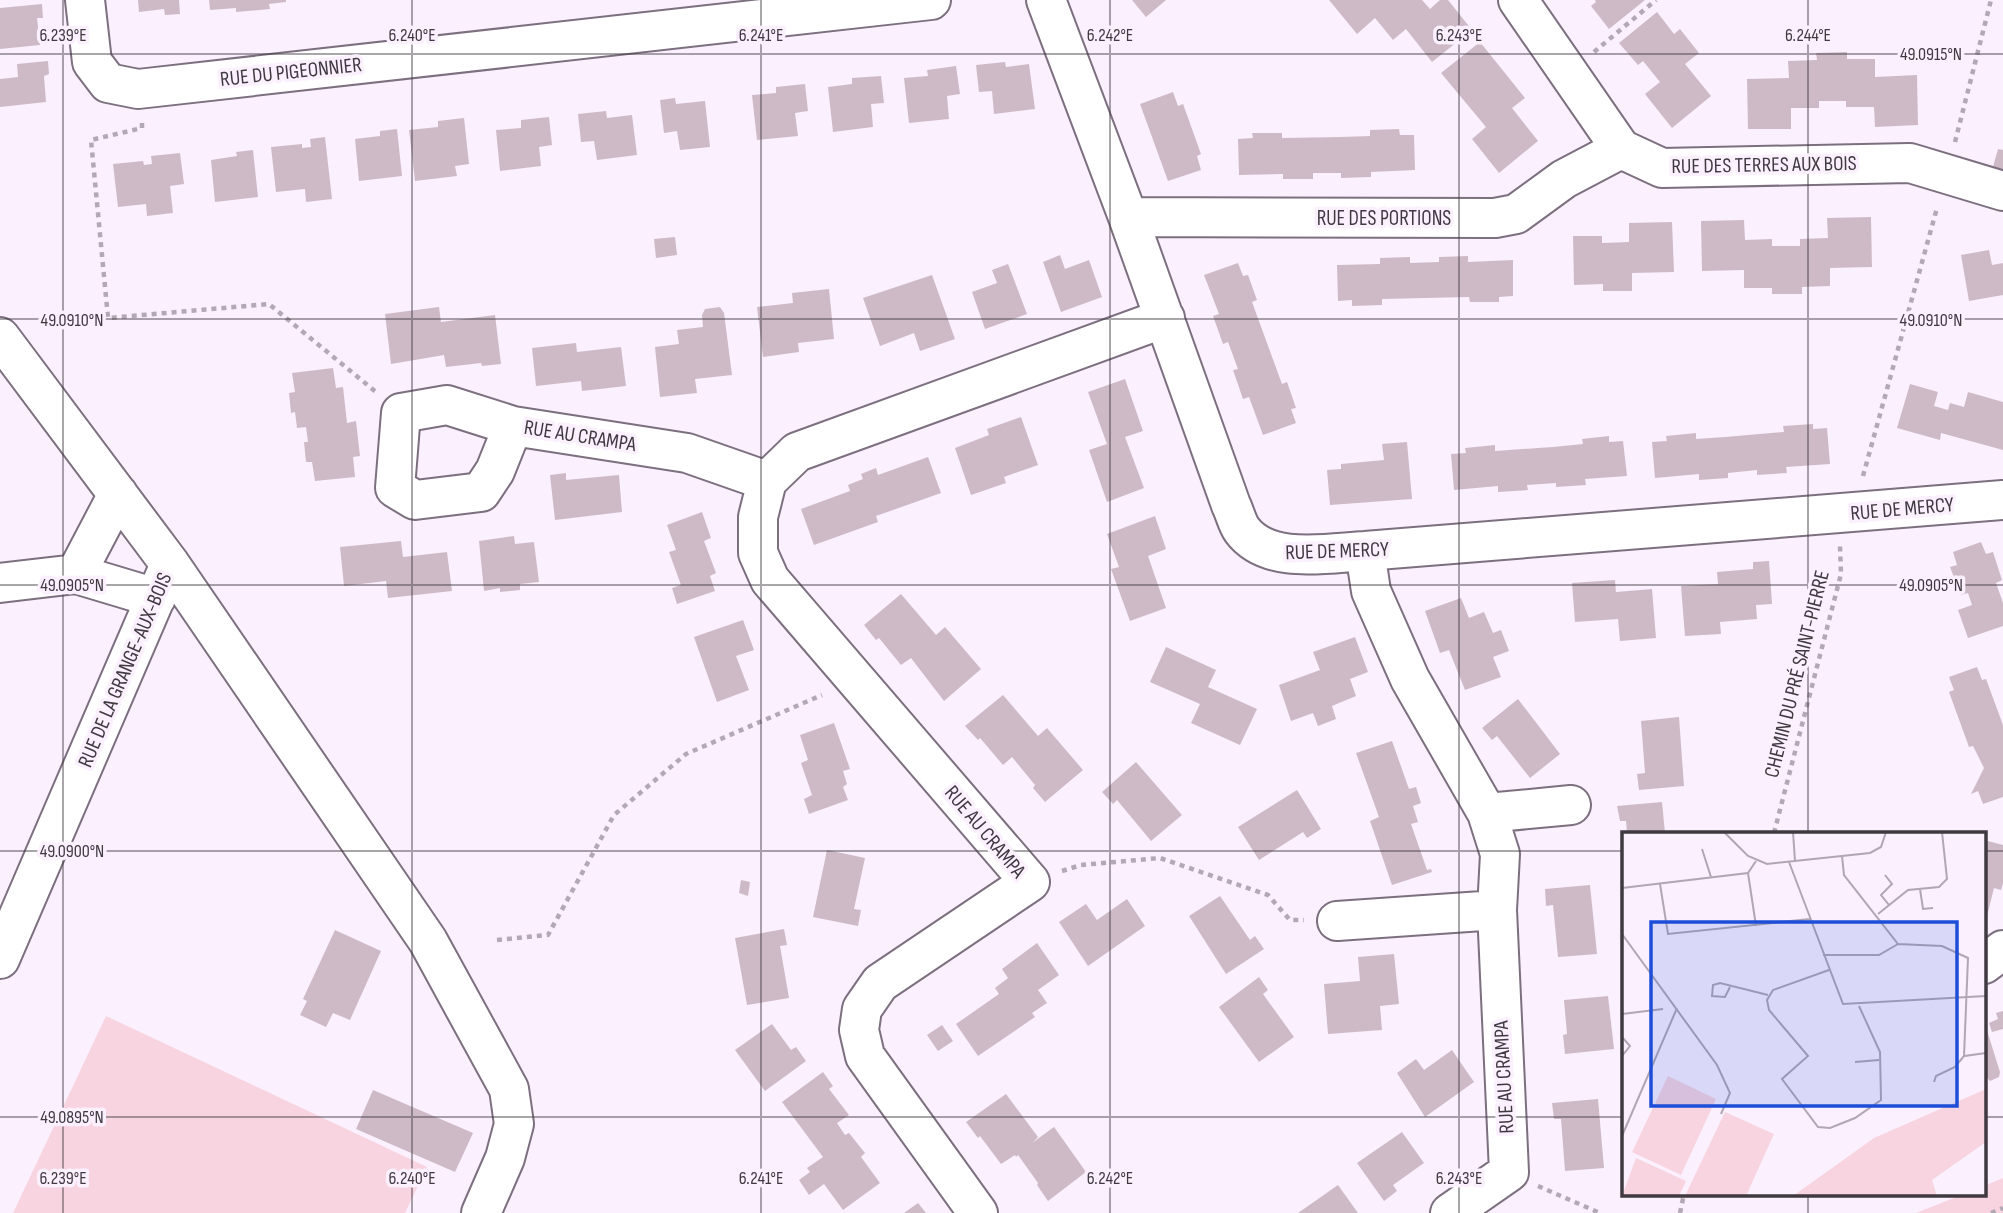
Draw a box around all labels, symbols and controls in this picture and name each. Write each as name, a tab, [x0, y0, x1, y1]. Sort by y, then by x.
text: 6.239°E	[39, 25, 87, 46]
text: 6.240°E	[388, 25, 436, 46]
text: 6.241°E	[739, 25, 783, 46]
text: 6.242°E	[1087, 25, 1133, 46]
text: 6.243°E	[1436, 25, 1482, 46]
text: 6.244°E	[1785, 25, 1831, 46]
text: 49.0915°N	[1900, 44, 1962, 65]
street label: RUE DU PIGEONNIER	[219, 52, 363, 92]
street label: RUE DES TERRES AUX BOIS	[1671, 151, 1857, 179]
street label: RUE DES PORTIONS	[1317, 206, 1451, 231]
text: 49.0910°N	[41, 310, 103, 331]
text: 49.0910°N	[1900, 310, 1962, 331]
street label: RUE AU CRAMPA	[522, 415, 639, 457]
street label: RUE DE MERCY	[1849, 492, 1955, 526]
street label: RUE DE MERCY	[1285, 537, 1389, 565]
street label: CHEMIN DU PRÉ SAINT-PIERRE	[1759, 568, 1835, 780]
street label: RUE DE LA GRANGE-AUX-BOIS	[73, 569, 177, 771]
text: 49.0905°N	[40, 575, 104, 596]
text: 49.0905°N	[1899, 575, 1963, 596]
street label: RUE AU CRAMPA	[939, 781, 1032, 884]
inset map	[1622, 832, 1986, 1196]
text: 49.0900°N	[40, 841, 104, 862]
street label: RUE AU CRAMPA	[1489, 1019, 1519, 1134]
text: 49.0895°N	[40, 1107, 104, 1128]
text: 6.239°E	[39, 1168, 87, 1189]
text: 6.240°E	[388, 1168, 436, 1189]
text: 6.241°E	[739, 1168, 783, 1189]
text: 6.242°E	[1087, 1168, 1133, 1189]
text: 6.243°E	[1436, 1168, 1482, 1189]

